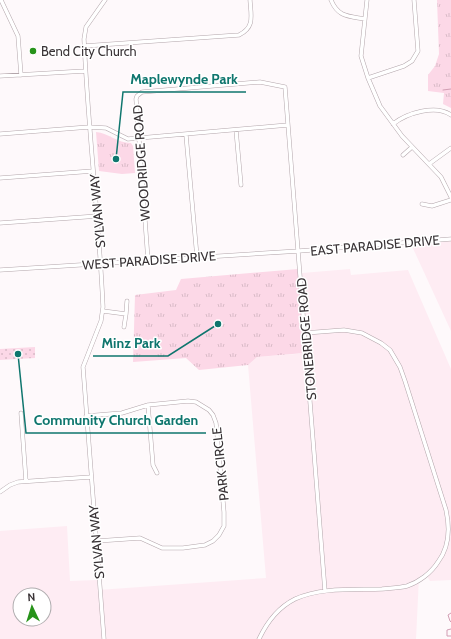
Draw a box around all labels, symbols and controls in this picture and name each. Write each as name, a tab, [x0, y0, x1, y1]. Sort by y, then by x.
place label: Bend City Church	[41, 43, 137, 59]
marker: Bend City Church	[28, 46, 38, 56]
callout: Maplewynde Park	[123, 66, 246, 92]
text: Maplewynde Park	[130, 70, 238, 88]
street label: WOODRIDGE ROAD	[129, 104, 153, 222]
street label: SYLVAN WAY	[86, 173, 108, 249]
street label: EAST PARADISE DRIVE	[310, 231, 440, 259]
street label: WEST PARADISE DRIVE	[82, 247, 216, 273]
street label: STONEBRIDGE ROAD	[293, 277, 319, 401]
callout: Minz Park	[93, 330, 168, 356]
text: Minz Park	[102, 334, 161, 352]
callout: Community Church Garden	[26, 407, 206, 433]
text: Community Church Garden	[34, 411, 198, 429]
street label: PARK CIRCLE	[208, 426, 232, 502]
street label: SYLVAN WAY	[85, 504, 107, 580]
north arrow	[12, 587, 52, 627]
text: N	[27, 590, 36, 604]

